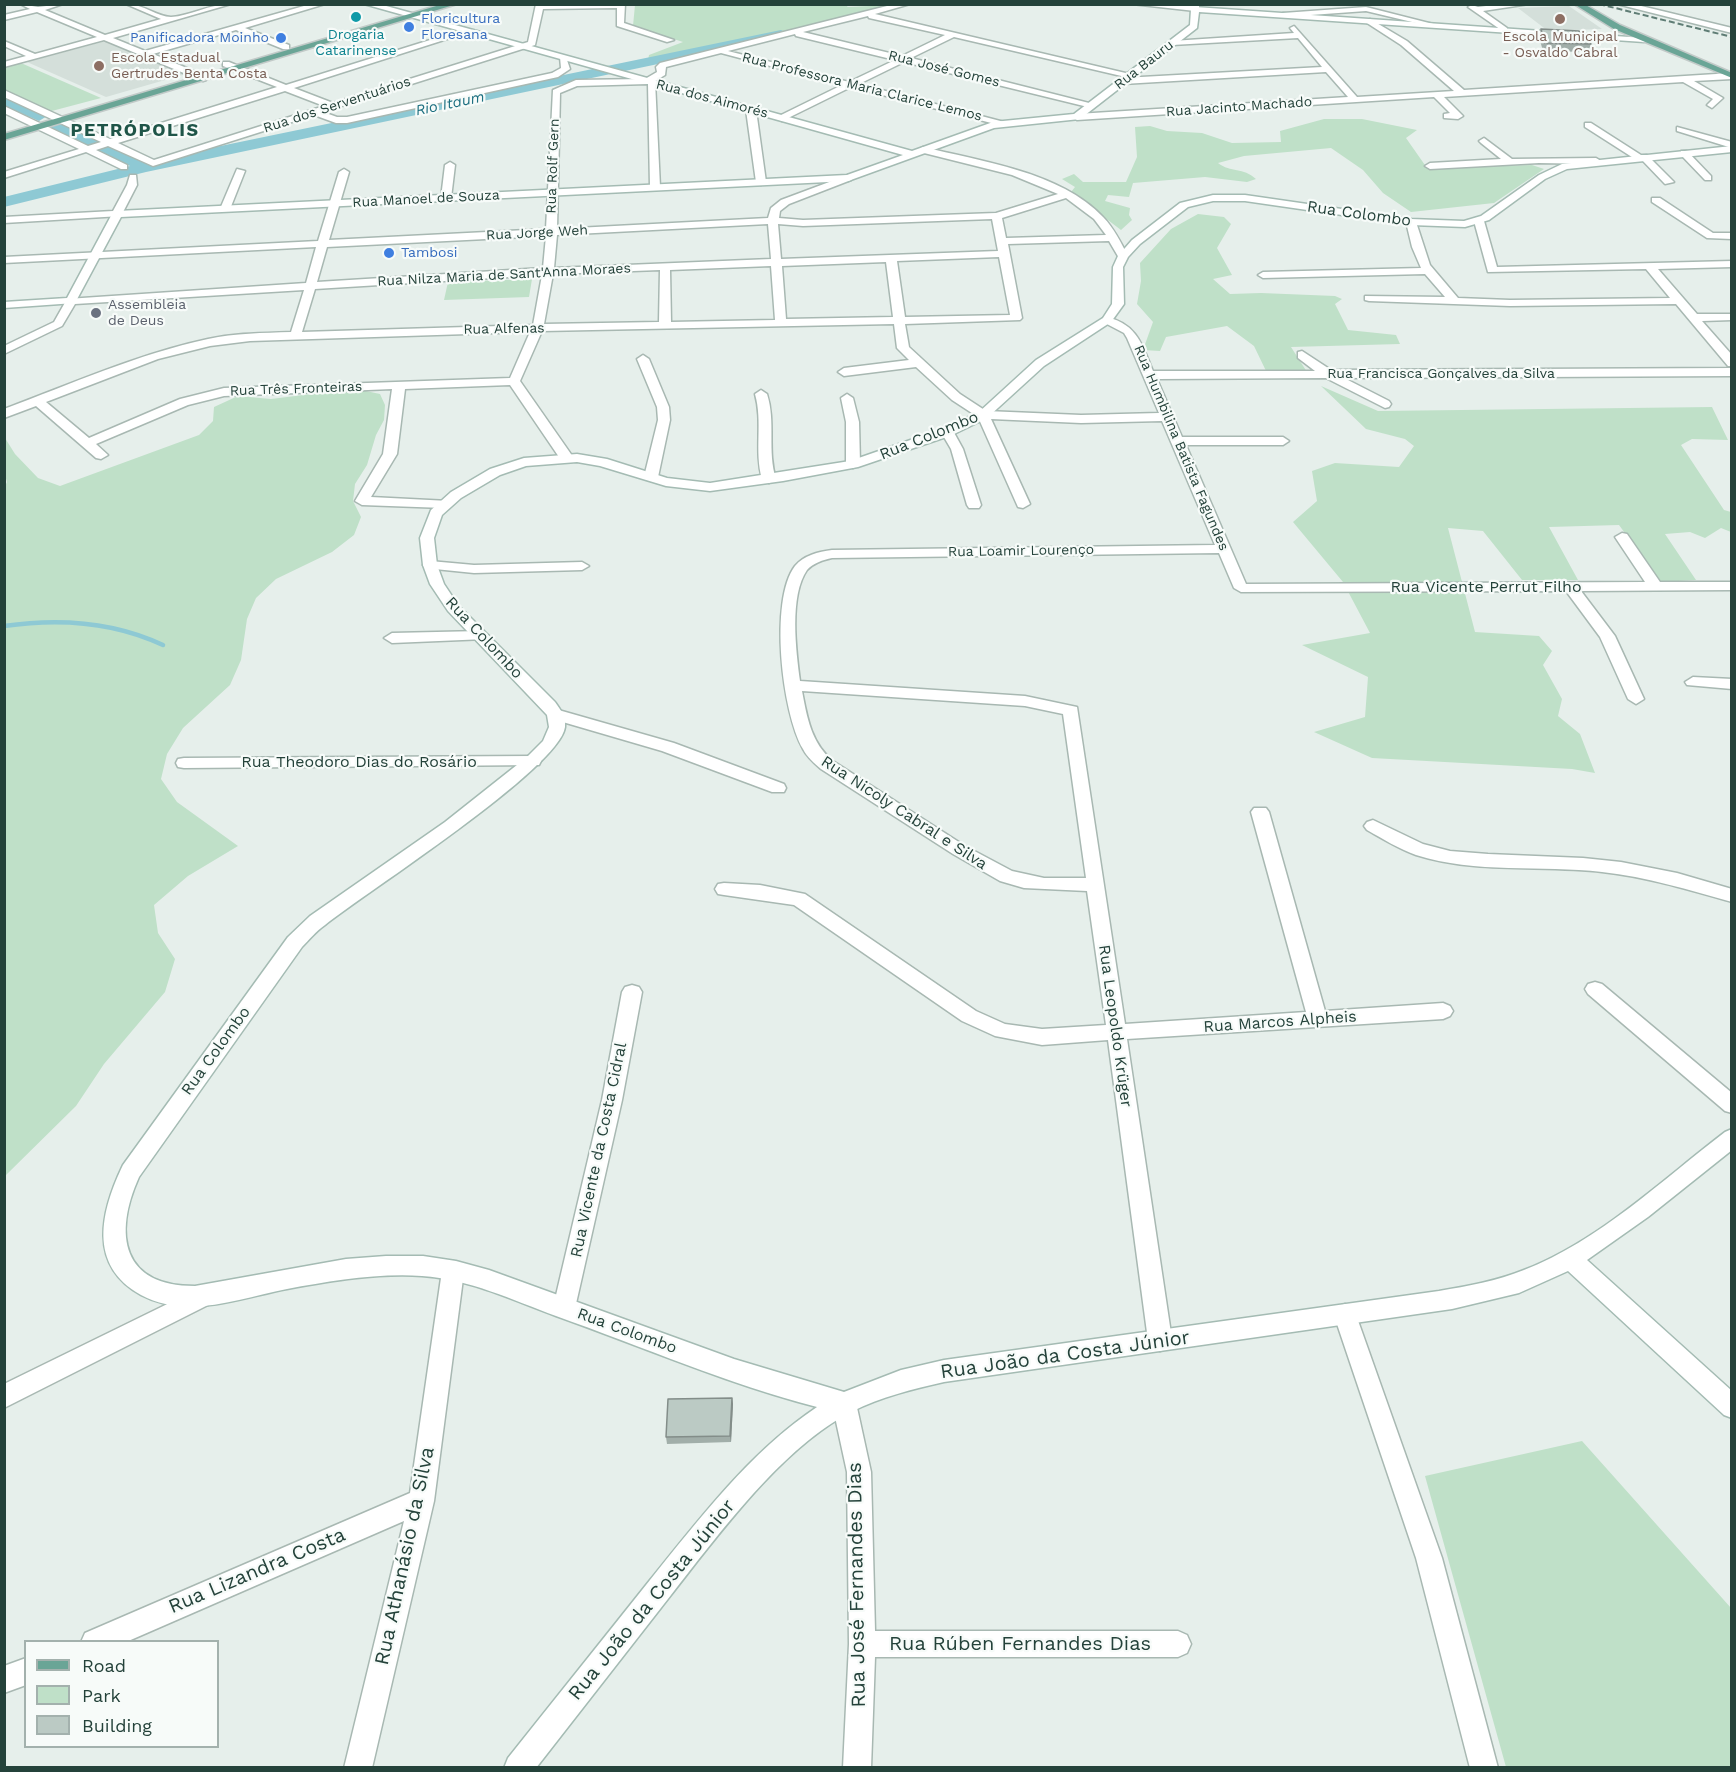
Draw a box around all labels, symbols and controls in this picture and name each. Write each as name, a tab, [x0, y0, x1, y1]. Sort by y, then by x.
marker: Drogaria Catarinense	[349, 10, 363, 24]
place label: Floricultura Floresana	[421, 11, 500, 44]
marker: Escola Municipal - Osvaldo Cabral	[1553, 12, 1567, 26]
marker: Floricultura Floresana	[402, 20, 416, 34]
place label: Drogaria Catarinense	[315, 27, 397, 60]
place label: Escola Municipal - Osvaldo Cabral	[1503, 29, 1617, 62]
place label: Panificadora Moinho	[130, 30, 269, 46]
marker: Panificadora Moinho	[274, 31, 288, 45]
street label: Rua Bauru	[1111, 37, 1177, 93]
street label: Rua José Gomes	[887, 47, 1001, 91]
street label: Rua Professora Maria Clarice Lemos	[740, 49, 984, 125]
place label: Escola Estadual Gertrudes Benta Costa	[111, 50, 267, 82]
marker: Escola Estadual Gertrudes Benta Costa	[92, 59, 106, 73]
street label: Rua dos Serventuários	[261, 73, 413, 137]
street label: Rua dos Aimorés	[654, 76, 770, 122]
water label: Rio Itaum	[414, 88, 486, 120]
street label: Rua Jacinto Machado	[1165, 94, 1313, 120]
street label: Rua Rolf Gern	[543, 118, 563, 214]
district label: PETRÓPOLIS	[70, 120, 200, 142]
street label: Rua Manoel de Souza	[352, 187, 500, 211]
street label: Rua Colombo	[1306, 197, 1412, 231]
street label: Rua Jorge Weh	[486, 222, 588, 244]
place label: Tambosi	[401, 245, 458, 261]
marker: Tambosi	[382, 246, 396, 260]
street label: Rua Nilza Maria de Sant'Anna Moraes	[377, 260, 631, 290]
place label: Assembleia de Deus	[108, 297, 186, 330]
marker: Assembleia de Deus	[89, 306, 103, 320]
street label: Rua Alfenas	[463, 320, 545, 338]
street label: Rua Humbilina Batista Fagundes	[1130, 343, 1232, 553]
street label: Rua Francisca Gonçalves da Silva	[1327, 366, 1555, 382]
street label: Rua Três Fronteiras	[229, 378, 363, 400]
street label: Rua Colombo	[877, 407, 981, 465]
street label: Rua Loamir Lourenço	[948, 541, 1094, 561]
street label: Rua Vicente Perrut Filho	[1390, 577, 1582, 597]
street label: Rua Colombo	[441, 593, 527, 683]
street label: Rua Theodoro Dias do Rosário	[241, 752, 477, 772]
street label: Rua Nicoly Cabral e Silva	[817, 752, 991, 874]
street label: Rua Leopoldo Krüger	[1094, 944, 1136, 1108]
street label: Rua Colombo	[177, 1003, 255, 1099]
street label: Rua Marcos Alpheis	[1203, 1007, 1357, 1037]
street label: Rua Vicente da Costa Cidral	[567, 1041, 631, 1259]
street label: Rua Colombo	[574, 1304, 680, 1358]
street label: Rua João da Costa Júnior	[939, 1326, 1191, 1384]
street label: Rua Athanásio da Silva	[370, 1445, 440, 1667]
street label: Rua José Fernandes Dias	[843, 1462, 871, 1708]
street label: Rua João da Costa Júnior	[563, 1495, 741, 1705]
street label: Rua Lizandra Costa	[165, 1523, 349, 1619]
street label: Rua Rúben Fernandes Dias	[889, 1632, 1151, 1656]
legend	[24, 1640, 219, 1748]
text: Road	[82, 1655, 126, 1676]
text: Park	[82, 1685, 121, 1706]
text: Building	[82, 1715, 152, 1736]

